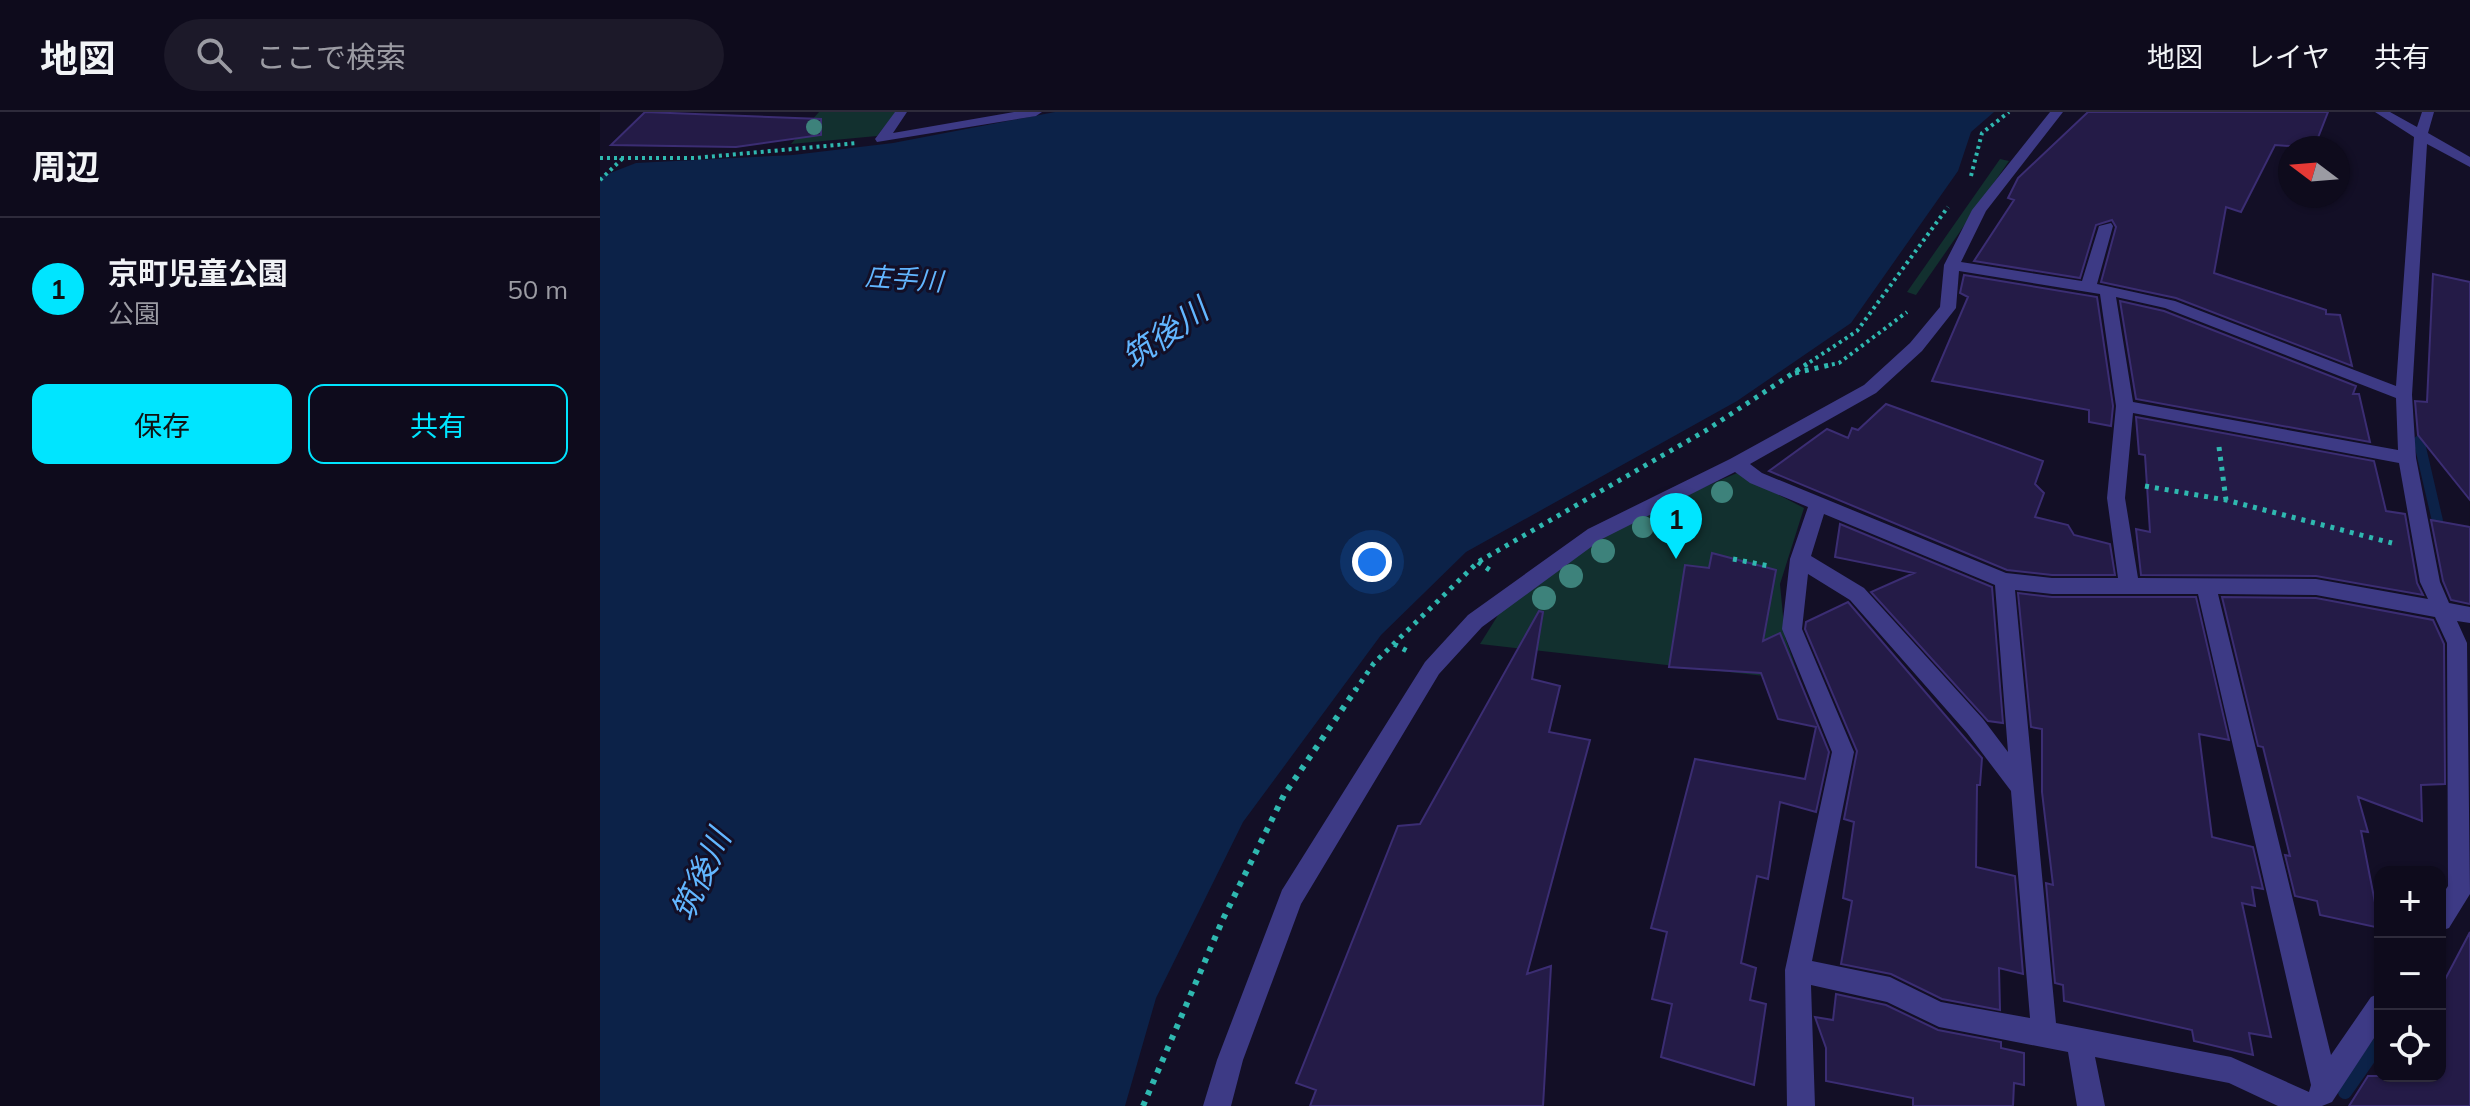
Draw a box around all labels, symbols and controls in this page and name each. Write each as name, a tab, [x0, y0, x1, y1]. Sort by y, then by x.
search box	[164, 19, 724, 91]
icon: search	[192, 33, 236, 77]
text: 地図	[40, 34, 116, 82]
text: ここで検索	[256, 38, 406, 76]
text: 地図	[2147, 39, 2203, 74]
text: レイヤ	[2247, 39, 2330, 74]
text: 共有	[2374, 39, 2430, 74]
north arrow	[2278, 136, 2350, 208]
text: 周辺	[32, 145, 100, 188]
text: 京町児童公園	[108, 254, 288, 292]
water label: 庄手川	[864, 259, 947, 298]
text: 1	[50, 273, 66, 306]
text: 50 m	[507, 273, 568, 306]
water label: 筑後川	[1114, 288, 1218, 377]
text: 公園	[108, 297, 160, 330]
button: 保存	[32, 384, 292, 464]
button: 共有	[308, 384, 568, 464]
pin: 1	[1650, 493, 1702, 559]
your location	[1352, 542, 1392, 582]
water label: 筑後川	[662, 820, 740, 927]
map controls	[2374, 866, 2446, 1082]
button: +	[2374, 866, 2446, 938]
button: −	[2374, 938, 2446, 1010]
button: locate	[2374, 1010, 2446, 1082]

